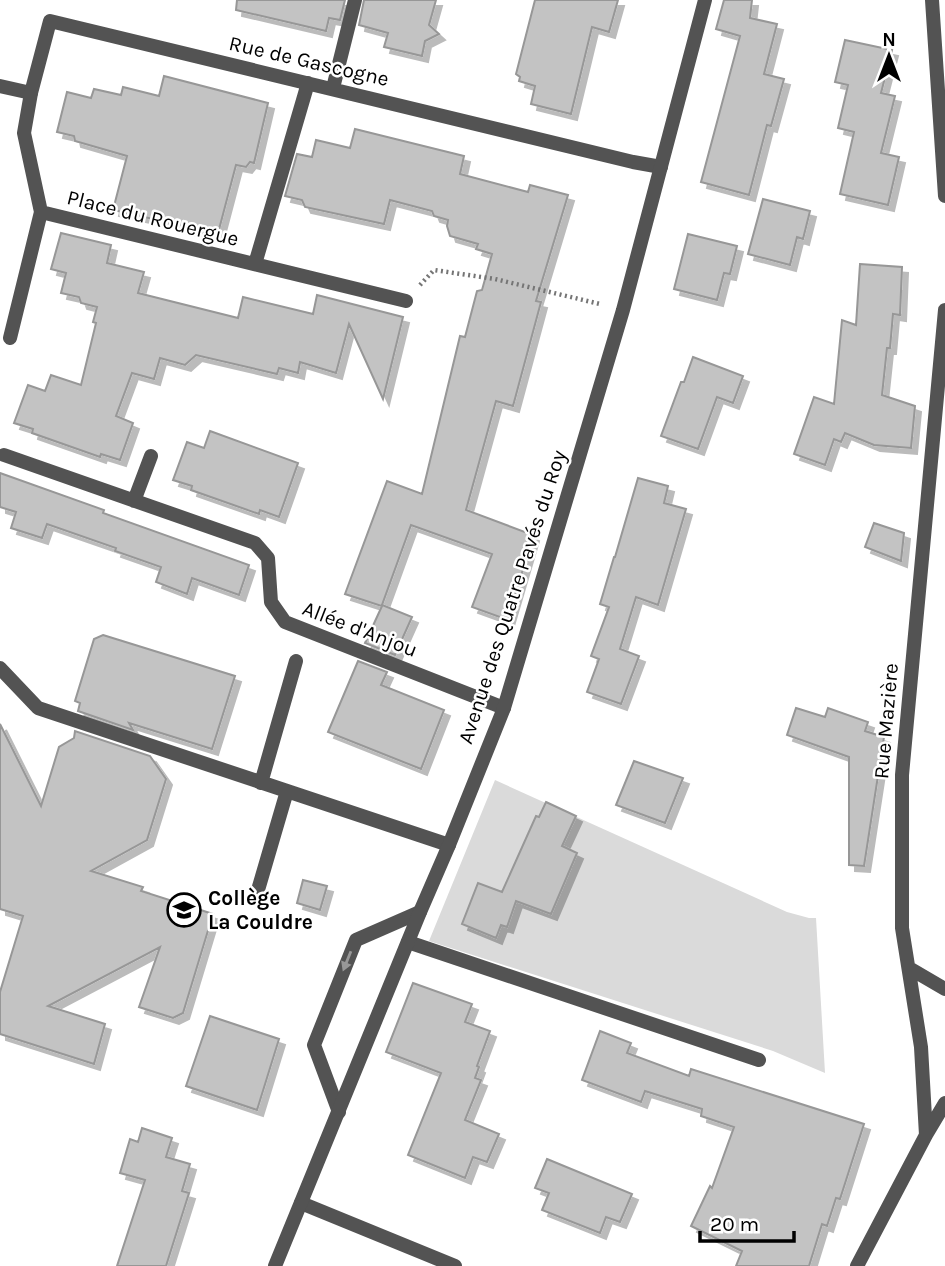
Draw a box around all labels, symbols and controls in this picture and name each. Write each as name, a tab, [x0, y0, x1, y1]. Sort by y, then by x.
north arrow	[854, 21, 924, 91]
text: N	[882, 29, 896, 51]
street label: Rue de Gascogne	[227, 31, 391, 91]
street label: Place du Rouergue	[65, 185, 241, 251]
street label: Avenue des Quatre Pavés du Roy	[453, 447, 571, 747]
street label: Allée d'Anjou	[299, 596, 421, 662]
street label: Rue Mazière	[869, 662, 903, 780]
place label: Collège La Couldre	[208, 886, 313, 934]
school or university icon: Collège La Couldre	[165, 891, 203, 929]
one-way arrow	[342, 951, 353, 972]
scale bar	[700, 1200, 794, 1244]
text: 20 m	[710, 1212, 759, 1236]

